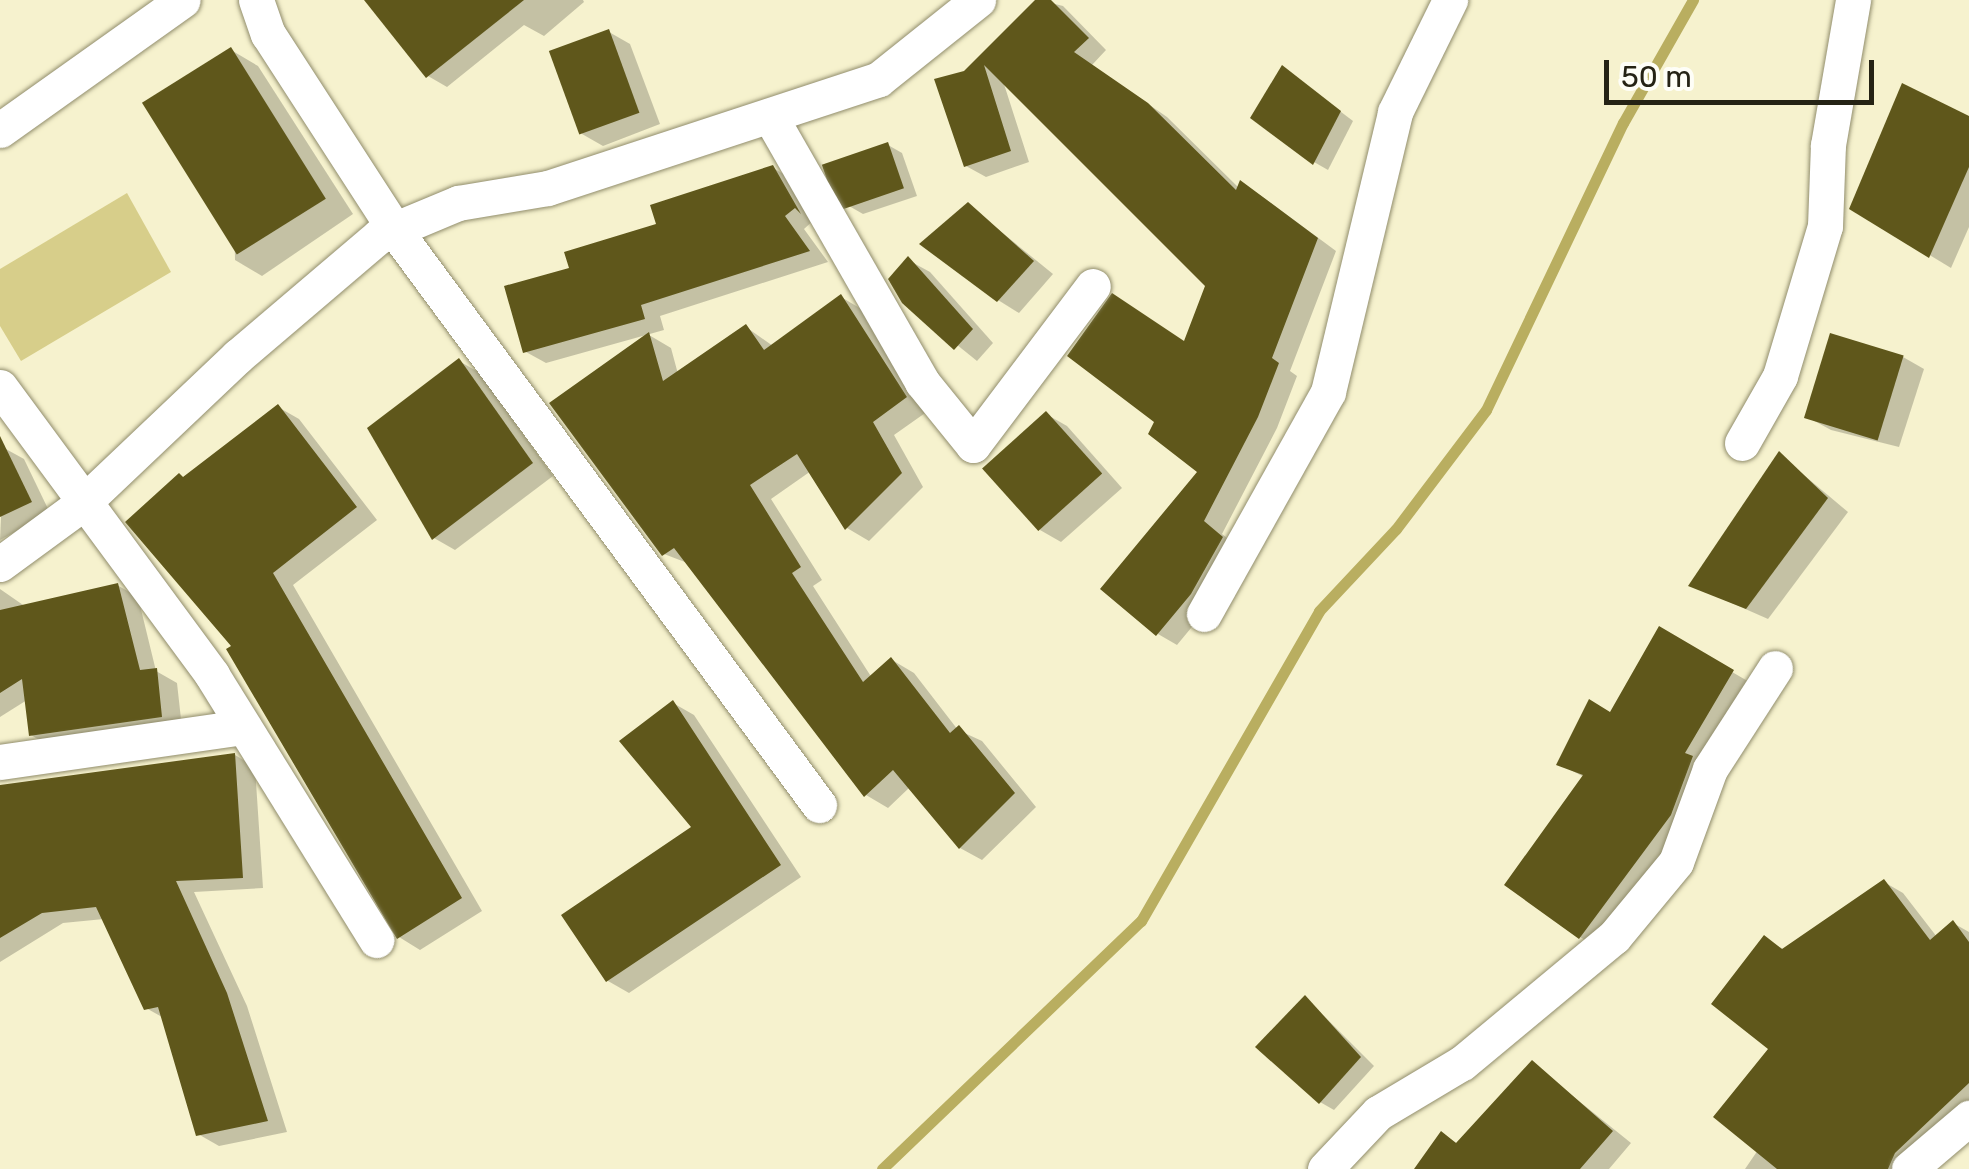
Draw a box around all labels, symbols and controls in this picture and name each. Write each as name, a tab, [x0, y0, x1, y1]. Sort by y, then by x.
scale bar	[1609, 40, 1879, 102]
text: 50 m	[1621, 59, 1692, 95]

